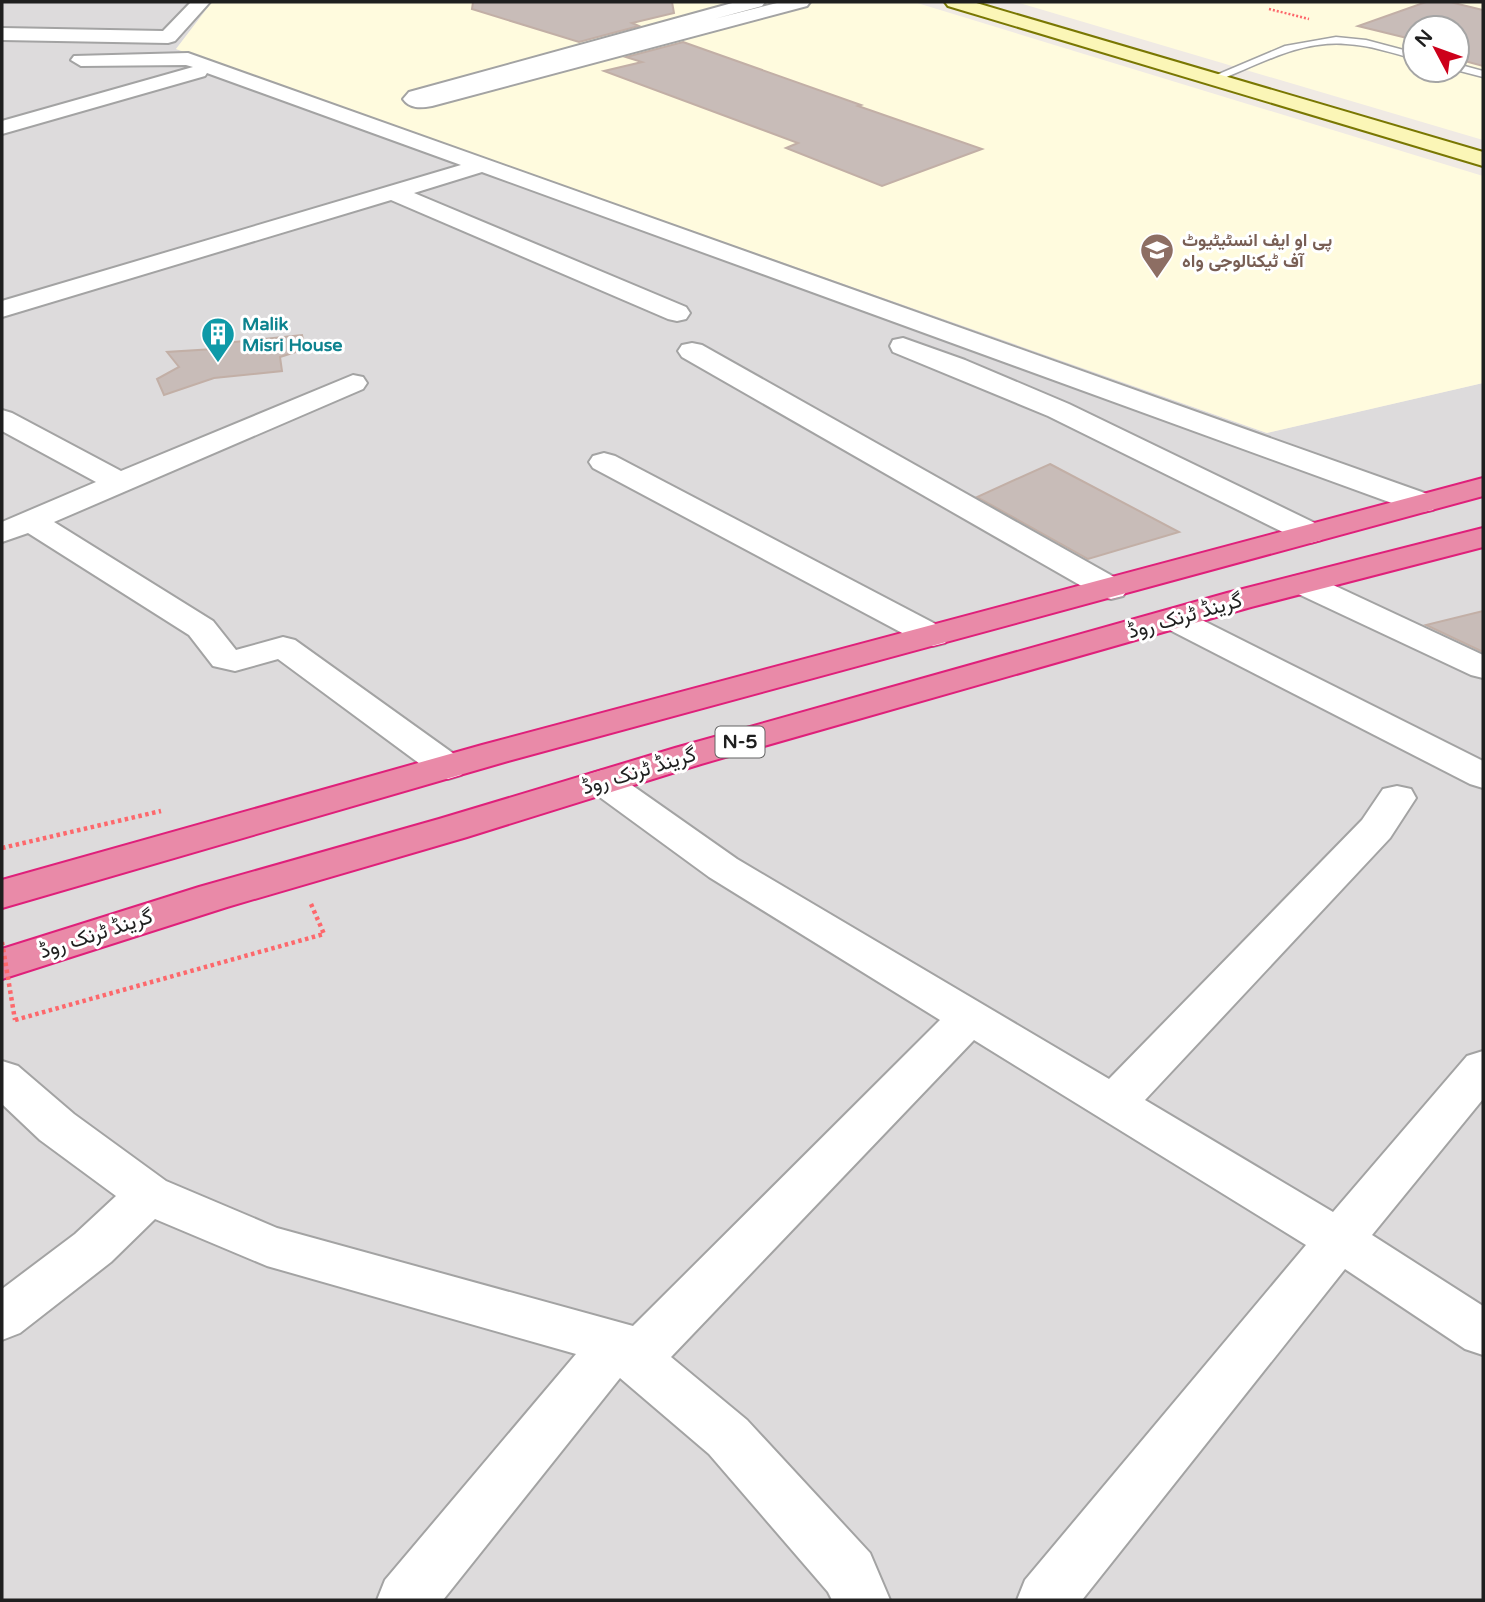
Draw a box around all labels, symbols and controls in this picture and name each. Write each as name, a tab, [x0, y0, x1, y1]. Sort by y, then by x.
north arrow	[1401, 14, 1471, 84]
text: N	[1411, 26, 1437, 51]
place label: پی او ایف انسٹیٹیوٹ آف ٹیکنالوجی واہ	[1182, 229, 1332, 272]
school or university icon: پی او ایف انسٹیٹیوٹ آف ٹیکنالوجی واہ	[1138, 231, 1176, 280]
place label: Malik Misri House	[242, 313, 342, 356]
building icon: Malik Misri House	[199, 315, 237, 364]
street label: گرینڈ ٹرنک روڈ	[1125, 588, 1245, 644]
road number: N-5	[716, 726, 764, 758]
street label: گرینڈ ٹرنک روڈ	[579, 742, 699, 800]
street label: گرینڈ ٹرنک روڈ	[36, 904, 156, 964]

